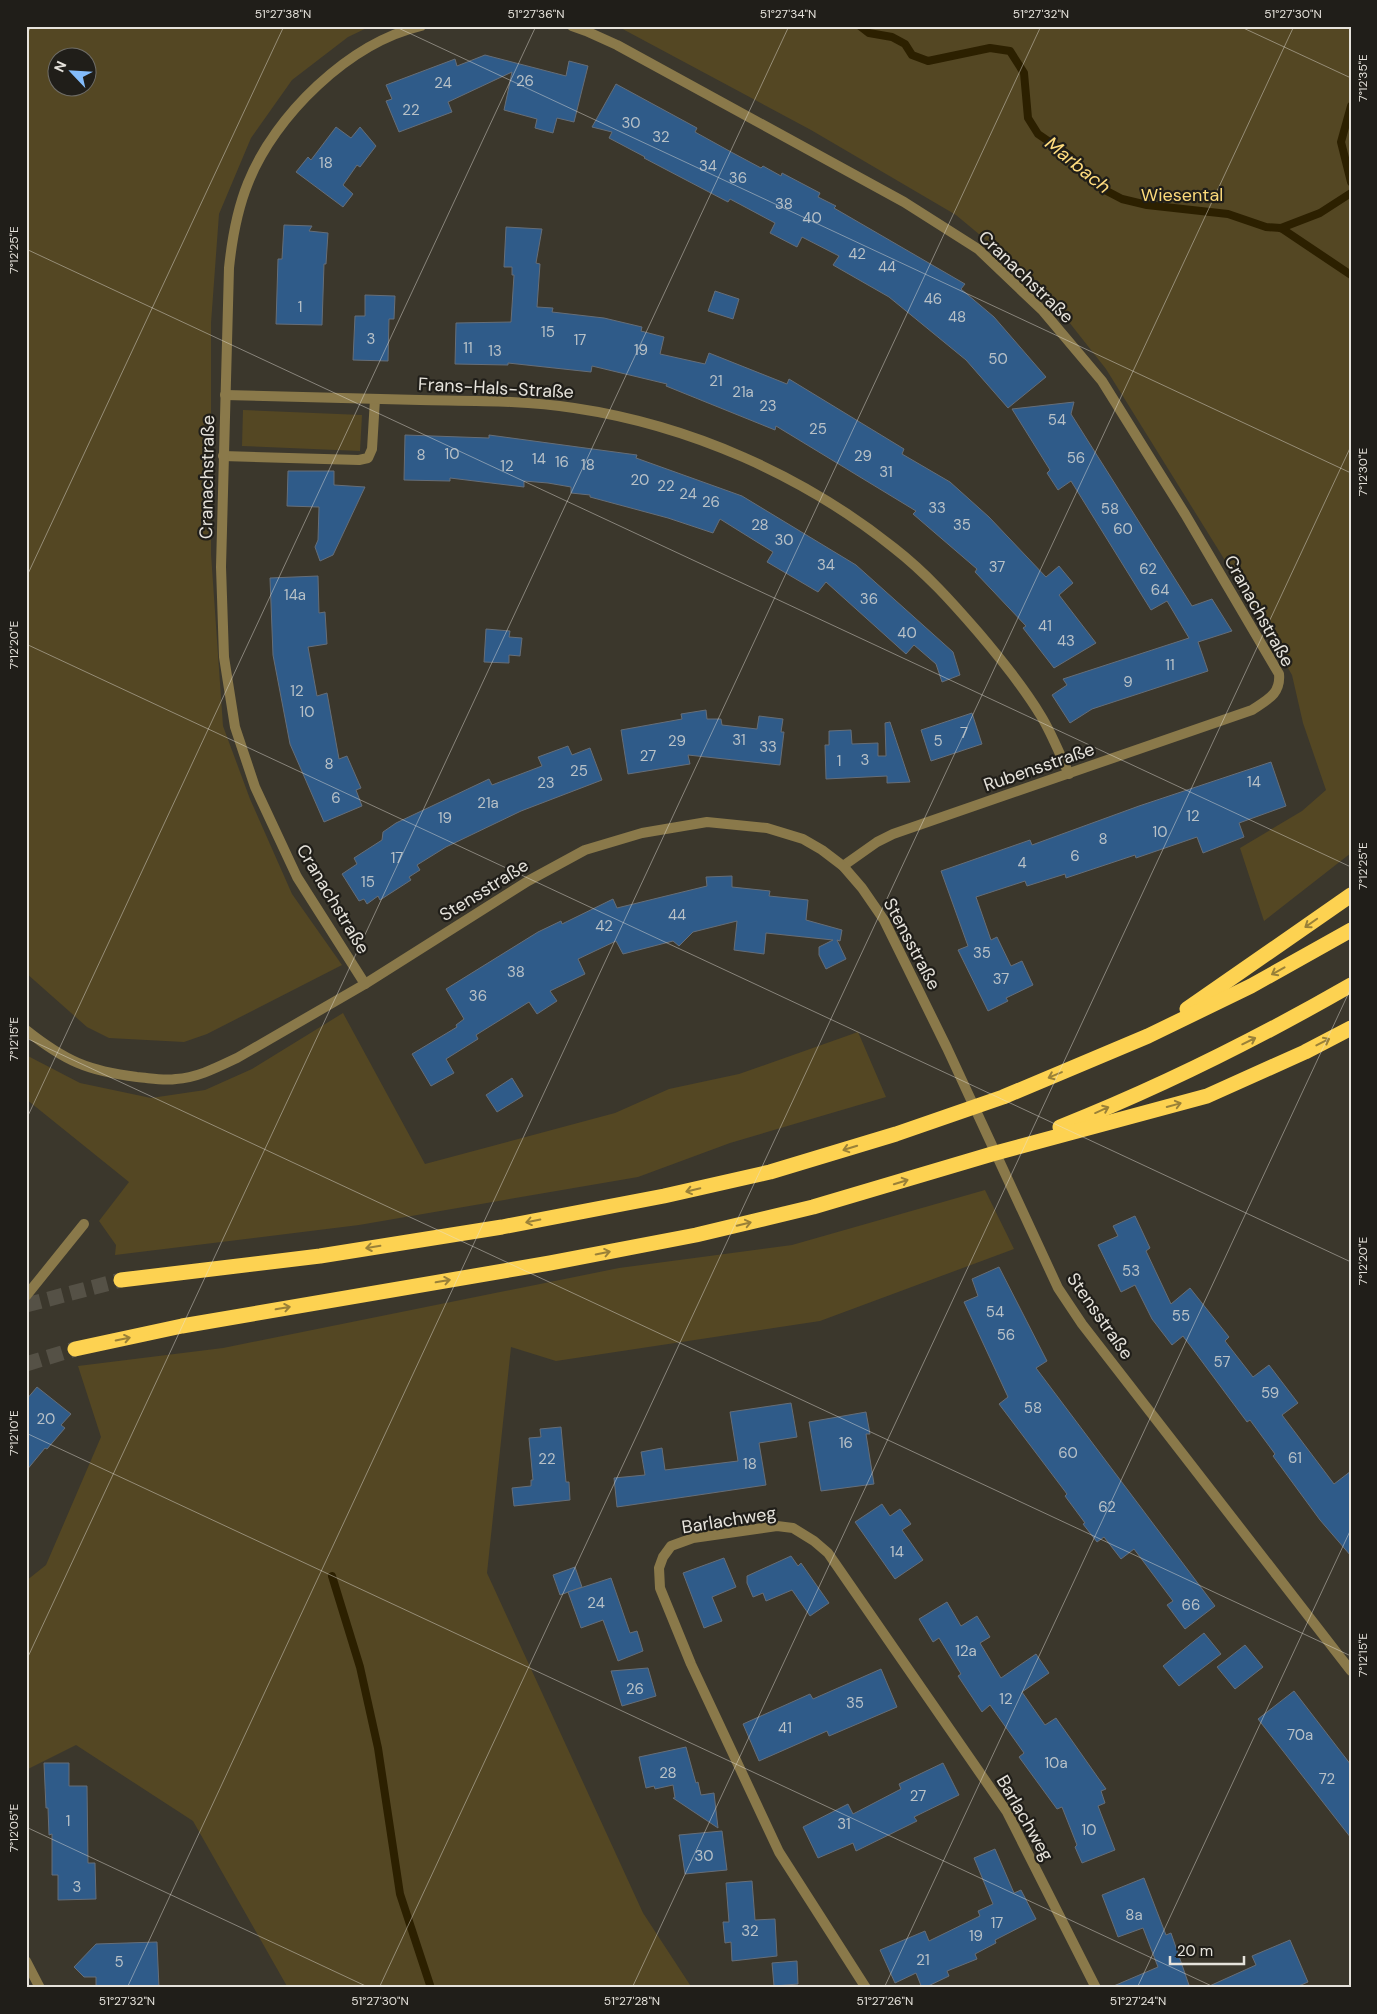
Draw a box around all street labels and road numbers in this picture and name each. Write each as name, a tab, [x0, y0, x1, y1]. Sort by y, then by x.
street label: Cranachstraße	[973, 225, 1079, 329]
street label: Frans-Hals-Straße	[418, 372, 574, 404]
street label: Cranachstraße	[194, 415, 220, 539]
street label: Cranachstraße	[1218, 551, 1300, 671]
street label: Rubensstraße	[980, 737, 1098, 797]
street label: Cranachstraße	[291, 840, 375, 958]
street label: Stensstraße	[435, 853, 533, 927]
street label: Stensstraße	[878, 894, 946, 994]
street label: Stensstraße	[1061, 1268, 1139, 1364]
street label: Barlachweg	[680, 1501, 778, 1539]
street label: Barlachweg	[991, 1771, 1059, 1865]

